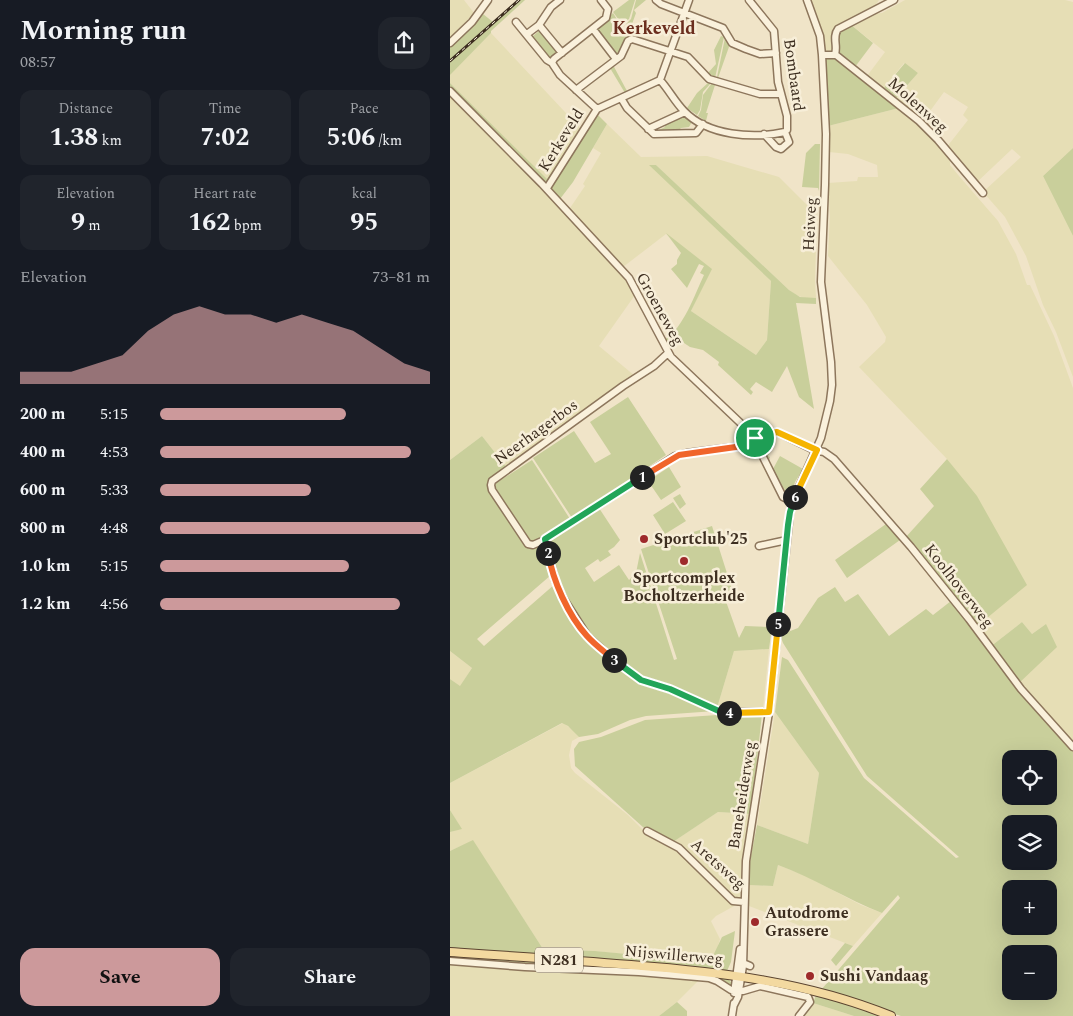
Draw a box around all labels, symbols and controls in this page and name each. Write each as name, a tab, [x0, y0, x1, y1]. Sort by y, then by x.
text: Morning run	[20, 9, 187, 52]
district label: Kerkeveld	[612, 15, 696, 42]
button: share	[378, 17, 430, 69]
street label: Bombaard	[777, 37, 811, 113]
text: 08:57	[20, 50, 56, 74]
street label: Molenweg	[882, 71, 954, 139]
text: Distance	[58, 98, 113, 119]
text: Time	[209, 98, 241, 119]
text: Pace	[350, 98, 379, 119]
street label: Kerkeveld	[532, 104, 590, 176]
text: 1.38	[50, 119, 98, 157]
text: 7:02	[201, 119, 249, 157]
text: 5:06	[327, 119, 375, 157]
text: km	[98, 130, 122, 151]
text: /km	[375, 130, 402, 151]
text: Elevation	[56, 183, 115, 204]
text: Heart rate	[193, 183, 257, 204]
text: kcal	[352, 183, 377, 204]
street label: Heiweg	[797, 196, 823, 252]
text: 9	[71, 204, 85, 242]
text: 162	[188, 204, 230, 242]
text: 95	[350, 204, 378, 242]
text: m	[85, 215, 100, 236]
text: bpm	[230, 215, 262, 236]
text: Elevation	[20, 265, 87, 289]
text: 73–81 m	[372, 265, 430, 289]
street label: Groeneweg	[630, 268, 690, 350]
street label: Neerhagerbos	[489, 393, 583, 471]
text: 200 m	[20, 402, 65, 426]
text: 5:15	[100, 402, 128, 426]
pin	[734, 417, 776, 459]
icon: arrive	[741, 424, 769, 452]
text: 400 m	[20, 440, 65, 464]
text: 4:53	[100, 440, 128, 464]
pin: 1	[630, 464, 654, 490]
text: 1	[639, 467, 646, 488]
text: 600 m	[20, 478, 65, 502]
text: 5:33	[100, 478, 128, 502]
pin: 6	[782, 484, 808, 510]
text: 6	[792, 487, 799, 508]
text: 800 m	[20, 516, 65, 540]
text: 4:48	[100, 516, 128, 540]
place label: Sportclub'25	[654, 527, 748, 551]
marker: Sportclub'25	[638, 533, 650, 545]
street label: Koolhoverweg	[918, 539, 1000, 633]
pin: 2	[536, 540, 560, 566]
text: 2	[545, 543, 552, 564]
text: 1.0 km	[20, 554, 70, 578]
text: 5:15	[100, 554, 128, 578]
marker: Sportcomplex Bocholtzerheide	[678, 555, 690, 567]
place label: Sportcomplex Bocholtzerheide	[623, 566, 745, 608]
text: 1.2 km	[20, 592, 70, 616]
text: 4:56	[100, 592, 128, 616]
pin: 5	[766, 612, 790, 636]
text: 5	[775, 614, 782, 635]
pin: 3	[602, 648, 626, 672]
text: 3	[611, 650, 618, 671]
pin: 4	[716, 700, 742, 726]
text: 4	[726, 703, 733, 724]
street label: Baneheiderweg	[722, 739, 762, 851]
map controls	[1002, 750, 1057, 1000]
button: locate	[1002, 750, 1057, 805]
button: layers	[1002, 815, 1057, 870]
street label: Aretsweg	[685, 833, 751, 895]
button: +	[1002, 880, 1057, 935]
place label: Autodrome Grassere	[765, 901, 849, 943]
marker: Autodrome Grassere	[749, 916, 761, 928]
street label: Nijswillerweg	[624, 939, 724, 971]
button: −	[1002, 945, 1057, 1000]
button: Save	[20, 948, 220, 1006]
button: Share	[230, 948, 430, 1006]
road number: N281	[535, 948, 583, 972]
place label: Sushi Vandaag	[820, 964, 928, 988]
marker: Sushi Vandaag	[804, 970, 816, 982]

